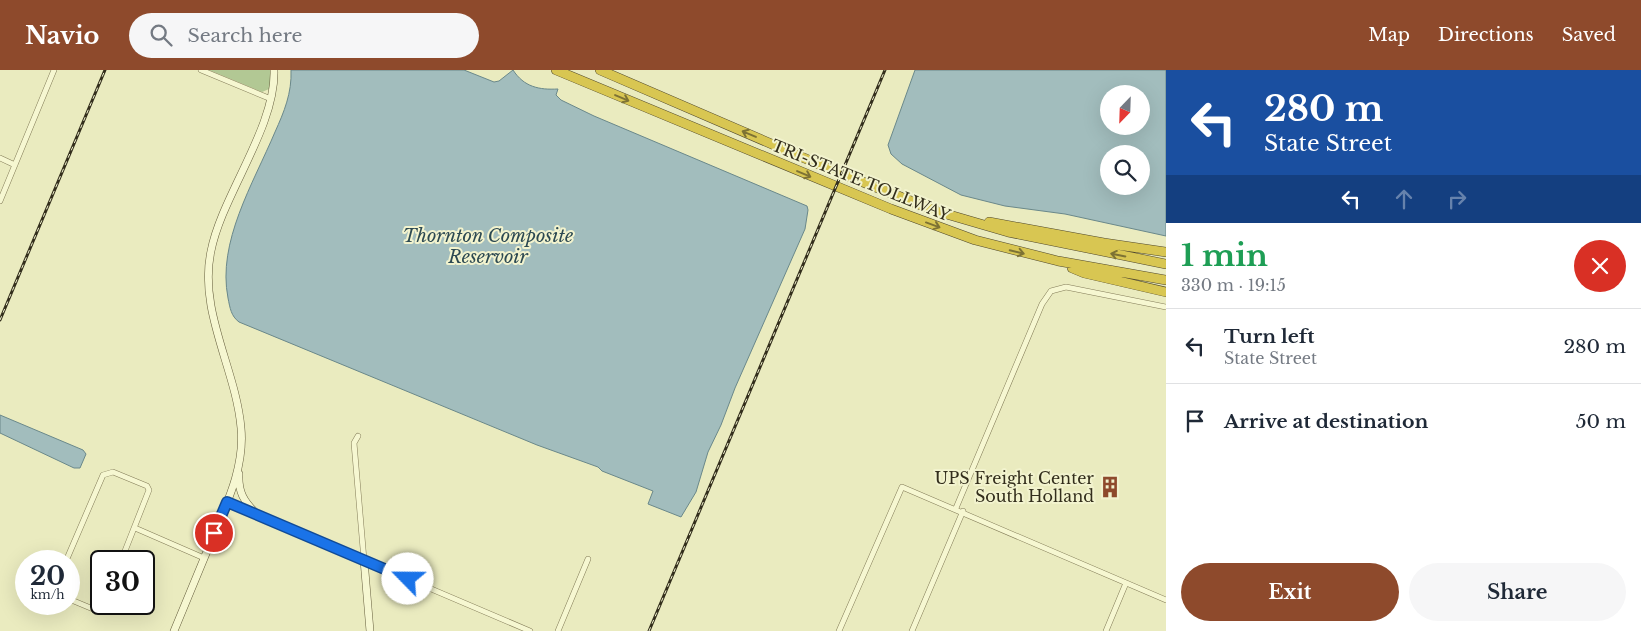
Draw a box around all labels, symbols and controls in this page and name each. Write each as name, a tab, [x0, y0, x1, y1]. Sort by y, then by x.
search box	[129, 13, 479, 58]
text: Navio	[25, 21, 99, 50]
icon: search	[147, 21, 175, 49]
text: Search here	[187, 24, 302, 47]
text: Map	[1368, 24, 1410, 46]
text: Directions	[1438, 24, 1534, 46]
text: Saved	[1562, 24, 1616, 46]
north arrow	[1100, 85, 1150, 135]
map controls	[1100, 85, 1150, 195]
text: 280 m	[1264, 87, 1383, 130]
icon: left	[1181, 90, 1246, 155]
one-way arrow	[614, 93, 629, 103]
one-way arrow	[742, 128, 757, 138]
text: State Street	[1264, 130, 1392, 157]
street label: TRI-STATE TOLLWAY	[769, 135, 954, 225]
button: search	[1100, 145, 1150, 195]
one-way arrow	[797, 170, 812, 179]
icon: left	[1337, 185, 1365, 213]
icon: ahead	[1390, 185, 1418, 213]
icon: right	[1443, 185, 1471, 213]
one-way arrow	[925, 221, 940, 230]
water label: Thornton Composite Reservoir	[403, 225, 573, 268]
text: 1 min	[1181, 237, 1268, 274]
button: close	[1574, 240, 1626, 292]
one-way arrow	[1008, 248, 1024, 257]
one-way arrow	[1110, 250, 1126, 260]
text: 330 m · 19:15	[1181, 275, 1286, 295]
text: Turn left	[1224, 325, 1315, 348]
icon: left	[1181, 332, 1209, 360]
text: 280 m	[1563, 335, 1626, 358]
text: State Street	[1224, 348, 1317, 368]
icon: arrive	[1181, 407, 1209, 435]
text: Arrive at destination	[1224, 410, 1428, 433]
text: 50 m	[1576, 410, 1626, 433]
place label: UPS Freight Center South Holland	[935, 468, 1094, 506]
building icon: UPS Freight Center South Holland	[1097, 474, 1123, 500]
pin	[193, 512, 235, 554]
icon: arrive	[200, 519, 228, 547]
speed limit sign: 30	[90, 550, 155, 615]
position arrow	[381, 552, 433, 604]
text: 20	[30, 561, 65, 592]
button: Exit	[1181, 563, 1399, 621]
button: Share	[1409, 563, 1626, 621]
text: km/h	[30, 587, 65, 602]

